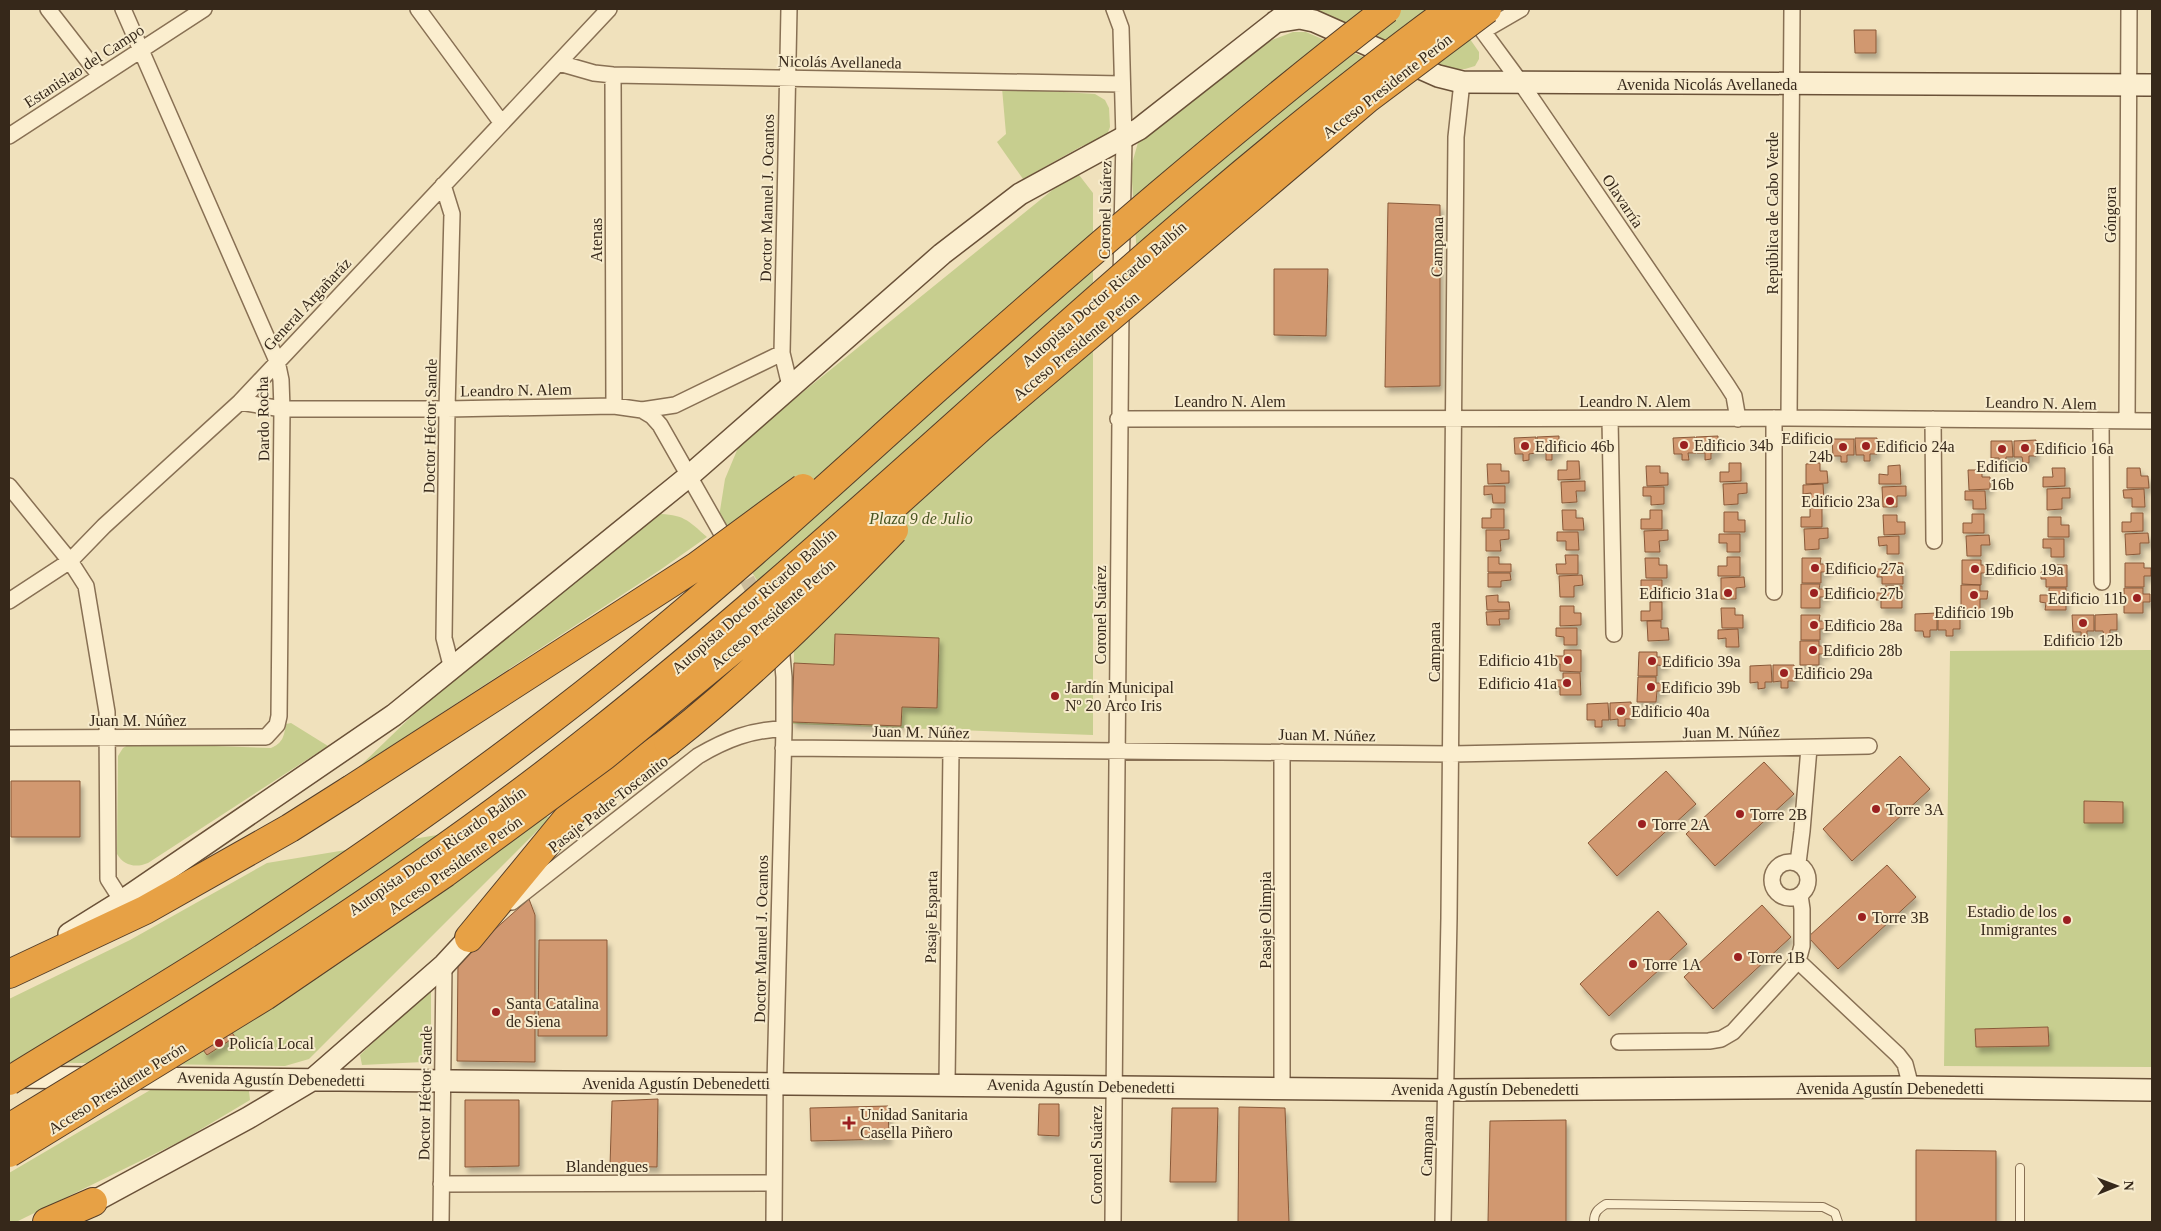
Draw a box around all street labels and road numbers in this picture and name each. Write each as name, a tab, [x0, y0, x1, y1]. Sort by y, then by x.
street label: Estanislao del Campo	[21, 21, 148, 112]
street label: Acceso Presidente Perón	[1319, 30, 1455, 142]
street label: Nicolás Avellaneda	[778, 52, 902, 72]
street label: Avenida Nicolás Avellaneda	[1617, 76, 1797, 93]
street label: Doctor Manuel J. Ocantos	[757, 114, 777, 282]
street label: República de Cabo Verde	[1764, 132, 1782, 294]
street label: Coronel Suárez	[1096, 160, 1114, 260]
street label: Olavarría	[1599, 171, 1647, 231]
street label: Góngora	[2102, 187, 2120, 243]
street label: Campana	[1428, 217, 1447, 277]
street label: Atenas	[588, 218, 605, 262]
street label: Autopista Doctor Ricardo Balbín	[1018, 218, 1190, 371]
street label: General Argañaráz	[260, 254, 355, 354]
street label: Acceso Presidente Perón	[1010, 288, 1142, 404]
street label: Doctor Héctor Sande	[420, 358, 440, 494]
street label: Dardo Rocha	[254, 376, 272, 462]
street label: Leandro N. Alem	[460, 381, 572, 399]
street label: Leandro N. Alem	[1174, 393, 1286, 410]
street label: Leandro N. Alem	[1579, 393, 1691, 410]
street label: Leandro N. Alem	[1985, 394, 2097, 412]
street label: Autopista Doctor Ricardo Balbín	[668, 525, 840, 678]
street label: Acceso Presidente Perón	[707, 555, 839, 673]
street label: Coronel Suárez	[1092, 565, 1109, 665]
street label: Campana	[1426, 622, 1444, 682]
street label: Juan M. Núñez	[89, 712, 187, 729]
street label: Juan M. Núñez	[872, 723, 970, 741]
street label: Juan M. Núñez	[1682, 723, 1780, 741]
street label: Juan M. Núñez	[1278, 726, 1376, 744]
street label: Pasaje Padre Toscanito	[545, 752, 672, 857]
street label: Autopista Doctor Ricardo Balbín	[345, 783, 529, 920]
street label: Acceso Presidente Perón	[385, 812, 525, 918]
street label: Doctor Manuel J. Ocantos	[751, 855, 771, 1023]
street label: Pasaje Esparta	[922, 870, 941, 964]
street label: Pasaje Olimpia	[1257, 871, 1275, 969]
street label: Doctor Héctor Sande	[415, 1025, 435, 1161]
street label: Acceso Presidente Perón	[45, 1039, 189, 1137]
street label: Avenida Agustín Debenedetti	[177, 1069, 366, 1090]
street label: Avenida Agustín Debenedetti	[582, 1075, 771, 1093]
street label: Avenida Agustín Debenedetti	[987, 1076, 1176, 1097]
street label: Avenida Agustín Debenedetti	[1796, 1080, 1985, 1098]
street label: Avenida Agustín Debenedetti	[1391, 1081, 1580, 1099]
street label: Coronel Suárez	[1088, 1105, 1105, 1205]
street label: Campana	[1417, 1116, 1438, 1177]
street label: Blandengues	[566, 1158, 648, 1176]

